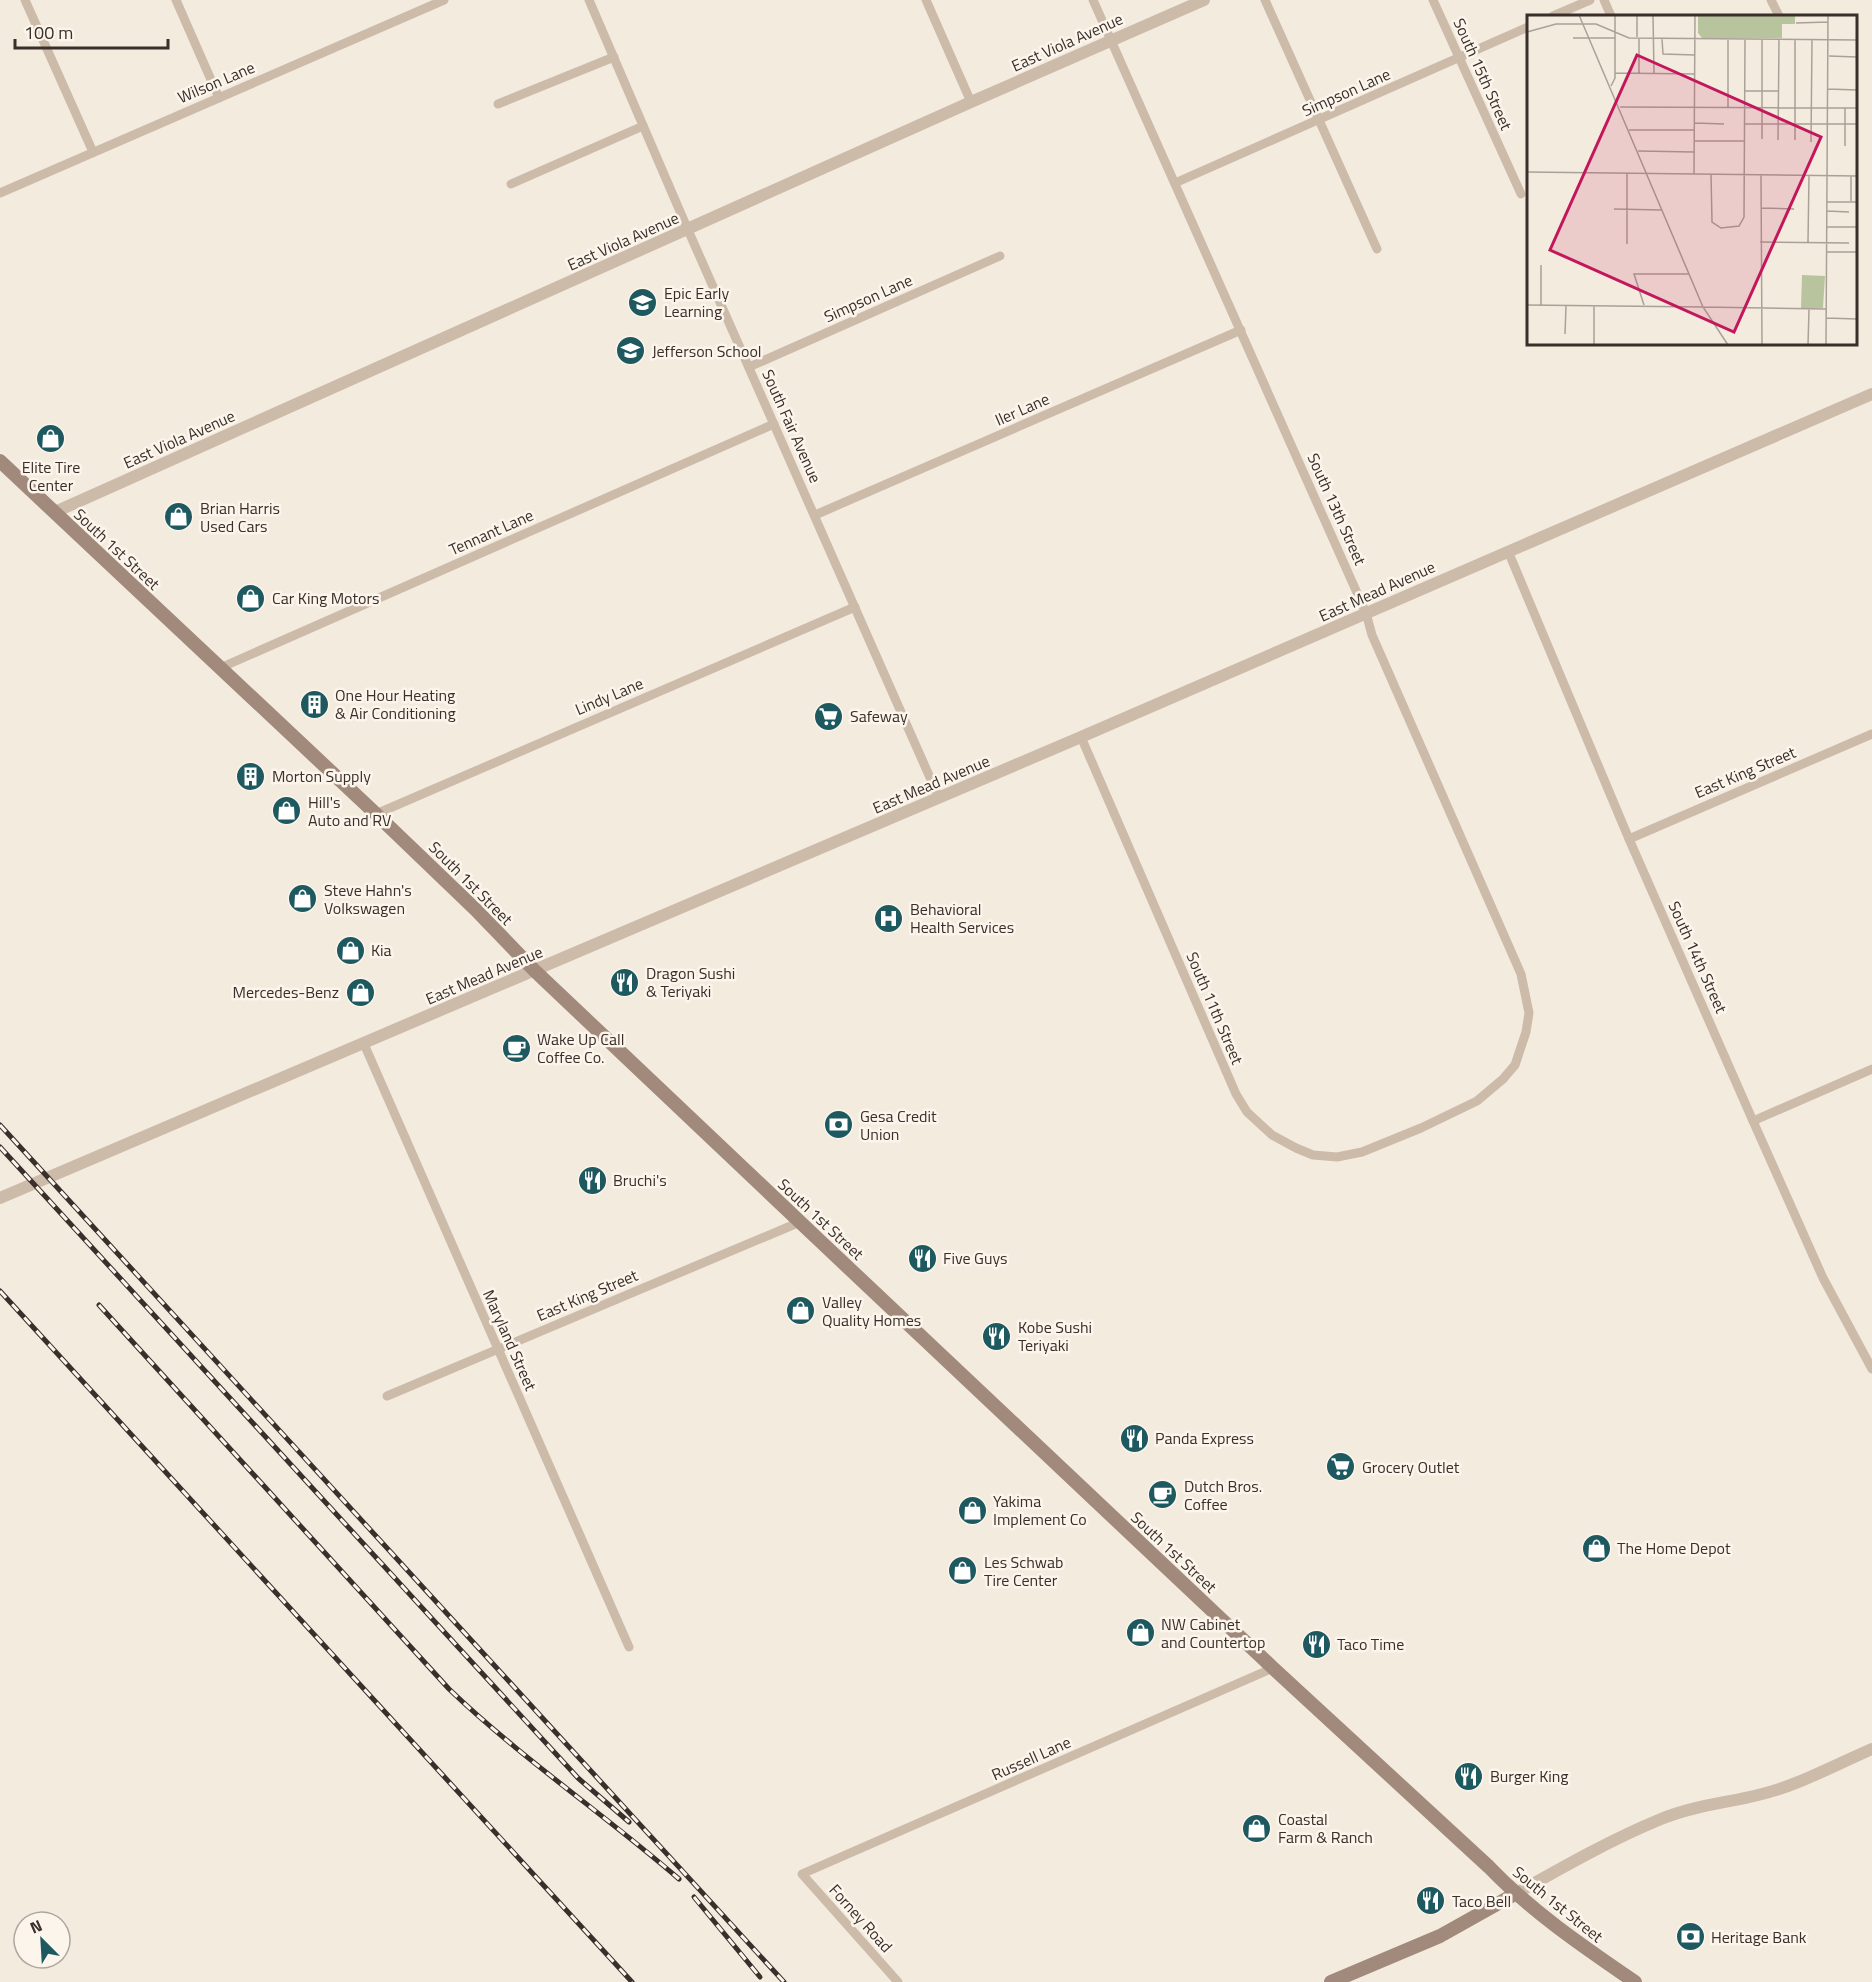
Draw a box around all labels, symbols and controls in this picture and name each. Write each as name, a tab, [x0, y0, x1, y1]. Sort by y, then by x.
street label: East Viola Avenue	[1007, 7, 1127, 77]
scale bar	[15, 12, 168, 50]
street label: South 15th Street	[1448, 14, 1519, 134]
inset map	[1527, 15, 1857, 345]
text: 100 m	[24, 19, 73, 46]
street label: Wilson Lane	[174, 55, 258, 109]
street label: Simpson Lane	[1298, 62, 1394, 122]
street label: East Viola Avenue	[563, 206, 683, 276]
street label: Simpson Lane	[820, 268, 916, 328]
place label: Epic Early Learning	[664, 281, 729, 323]
school or university icon: Epic Early Learning	[627, 286, 659, 318]
school or university icon: Jefferson School	[615, 335, 647, 367]
place label: Jefferson School	[652, 339, 762, 363]
street label: South Fair Avenue	[756, 365, 828, 487]
street label: Iler Lane	[991, 386, 1053, 432]
street label: East Viola Avenue	[119, 404, 239, 474]
shop icon: Elite Tire Center	[35, 423, 67, 455]
street label: South 13th Street	[1302, 449, 1373, 569]
place label: Elite Tire Center	[22, 455, 80, 497]
place label: Brian Harris Used Cars	[200, 496, 280, 538]
shop icon: Brian Harris Used Cars	[163, 501, 195, 533]
street label: South 1st Street	[69, 503, 166, 596]
street label: Tennant Lane	[445, 503, 537, 561]
street label: East Mead Avenue	[1315, 555, 1439, 627]
shop icon: Car King Motors	[235, 582, 267, 614]
place label: Car King Motors	[272, 586, 380, 610]
street label: Lindy Lane	[571, 671, 647, 721]
place label: One Hour Heating & Air Conditioning	[335, 683, 456, 725]
building icon: One Hour Heating & Air Conditioning	[298, 688, 330, 720]
supermarket icon: Safeway	[813, 700, 845, 732]
place label: Safeway	[850, 704, 908, 728]
street label: East King Street	[1691, 740, 1800, 804]
street label: East Mead Avenue	[869, 749, 993, 819]
building icon: Morton Supply	[235, 760, 267, 792]
place label: Morton Supply	[272, 764, 371, 788]
place label: Hill's Auto and RV	[308, 790, 391, 832]
shop icon: Hill's Auto and RV	[271, 795, 303, 827]
street label: South 1st Street	[424, 836, 519, 931]
place label: Steve Hahn's Volkswagen	[324, 878, 412, 920]
shop icon: Steve Hahn's Volkswagen	[287, 883, 319, 915]
place label: Behavioral Health Services	[910, 897, 1014, 939]
street label: South 14th Street	[1663, 897, 1734, 1017]
hospital icon: Behavioral Health Services	[873, 902, 905, 934]
shop icon: Kia	[334, 934, 366, 966]
place label: Kia	[371, 938, 392, 962]
street label: East Mead Avenue	[422, 940, 546, 1010]
street label: South 11th Street	[1180, 948, 1250, 1068]
place label: Dragon Sushi & Teriyaki	[646, 961, 735, 1003]
restaurant icon: Dragon Sushi & Teriyaki	[609, 966, 641, 998]
shop icon: Mercedes-Benz	[344, 976, 376, 1008]
place label: Mercedes-Benz	[233, 980, 339, 1004]
place label: Wake Up Call Coffee Co.	[537, 1027, 624, 1069]
cafe icon: Wake Up Call Coffee Co.	[500, 1032, 532, 1064]
place label: Gesa Credit Union	[860, 1104, 937, 1146]
bank icon: Gesa Credit Union	[823, 1109, 855, 1141]
restaurant icon: Bruchi's	[576, 1164, 608, 1196]
place label: Bruchi's	[613, 1168, 667, 1192]
street label: South 1st Street	[773, 1173, 870, 1266]
restaurant icon: Five Guys	[906, 1242, 938, 1274]
place label: Five Guys	[943, 1246, 1007, 1270]
street label: East King Street	[533, 1263, 642, 1327]
street label: Maryland Street	[477, 1286, 543, 1395]
place label: Valley Quality Homes	[822, 1290, 921, 1332]
shop icon: Valley Quality Homes	[785, 1295, 817, 1327]
place label: Kobe Sushi Teriyaki	[1018, 1315, 1092, 1357]
restaurant icon: Kobe Sushi Teriyaki	[981, 1320, 1013, 1352]
restaurant icon: Panda Express	[1118, 1422, 1150, 1454]
place label: Panda Express	[1155, 1426, 1254, 1450]
supermarket icon: Grocery Outlet	[1325, 1451, 1357, 1483]
place label: Grocery Outlet	[1362, 1455, 1460, 1479]
place label: Dutch Bros. Coffee	[1184, 1474, 1262, 1516]
cafe icon: Dutch Bros. Coffee	[1147, 1479, 1179, 1511]
place label: Yakima Implement Co	[993, 1489, 1087, 1531]
shop icon: Yakima Implement Co	[956, 1494, 988, 1526]
street label: South 1st Street	[1126, 1506, 1223, 1599]
shop icon: The Home Depot	[1580, 1532, 1612, 1564]
place label: The Home Depot	[1617, 1536, 1731, 1560]
place label: Les Schwab Tire Center	[984, 1550, 1063, 1592]
shop icon: Les Schwab Tire Center	[947, 1555, 979, 1587]
place label: NW Cabinet and Countertop	[1161, 1612, 1265, 1654]
shop icon: NW Cabinet and Countertop	[1124, 1617, 1156, 1649]
restaurant icon: Taco Time	[1300, 1628, 1332, 1660]
place label: Taco Time	[1337, 1632, 1404, 1656]
street label: Russell Lane	[988, 1730, 1074, 1786]
restaurant icon: Burger King	[1453, 1760, 1485, 1792]
place label: Burger King	[1490, 1764, 1569, 1788]
place label: Coastal Farm & Ranch	[1278, 1807, 1373, 1849]
shop icon: Coastal Farm & Ranch	[1241, 1812, 1273, 1844]
street label: South 1st Street	[1508, 1860, 1609, 1948]
street label: Forney Road	[824, 1879, 898, 1957]
restaurant icon: Taco Bell	[1415, 1885, 1447, 1917]
place label: Taco Bell	[1452, 1889, 1511, 1913]
north arrow	[12, 1910, 72, 1970]
text: N	[26, 1913, 46, 1940]
bank icon: Heritage Bank	[1674, 1921, 1706, 1953]
place label: Heritage Bank	[1711, 1925, 1807, 1949]

